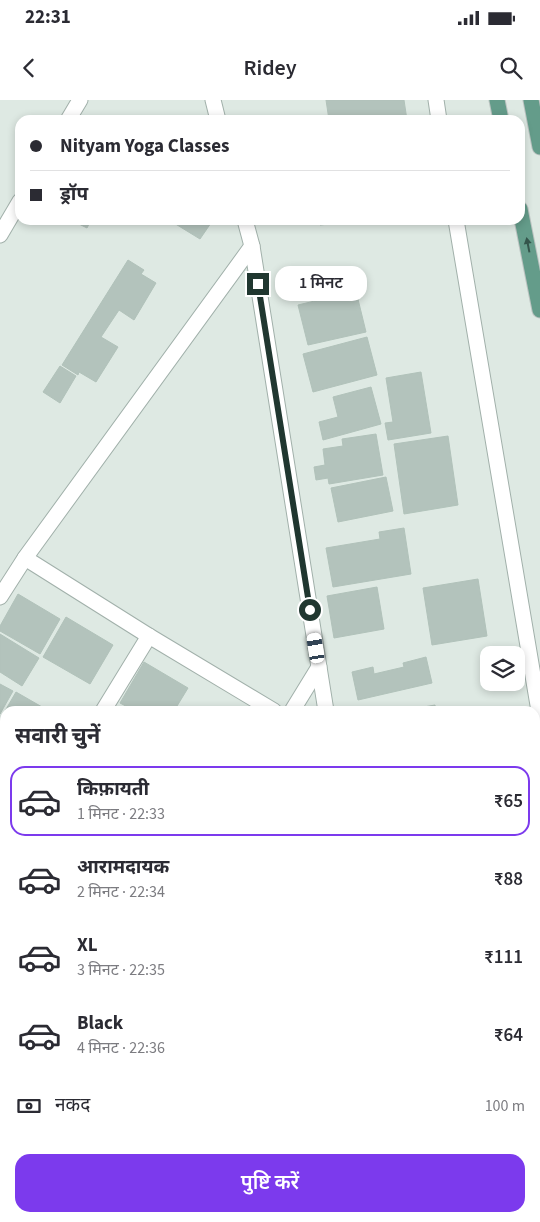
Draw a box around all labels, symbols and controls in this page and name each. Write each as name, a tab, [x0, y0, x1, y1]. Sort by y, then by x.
text: 22:31	[25, 4, 71, 31]
text: Ridey	[243, 52, 297, 84]
icon: back	[15, 54, 43, 82]
icon: search	[497, 54, 525, 82]
text: Nityam Yoga Classes	[60, 133, 229, 160]
text: ड्रॉप	[60, 181, 88, 208]
one-way arrow	[523, 237, 531, 253]
callout: 1 मिनट	[276, 266, 368, 302]
text: 1 मिनट	[299, 272, 343, 294]
route end	[247, 273, 269, 295]
route start	[299, 599, 321, 621]
car	[306, 632, 325, 664]
map controls	[480, 646, 525, 691]
button: layers	[480, 646, 525, 691]
text: सवारी चुनें	[15, 720, 100, 752]
text: किफ़ायती	[77, 776, 149, 803]
icon: car	[17, 779, 62, 824]
text: ₹65	[494, 788, 523, 815]
text: 1 मिनट · 22:33	[77, 803, 165, 825]
text: आरामदायक	[77, 854, 169, 881]
icon: car	[17, 857, 62, 902]
text: ₹88	[494, 866, 523, 893]
text: 2 मिनट · 22:34	[77, 881, 165, 903]
text: XL	[77, 932, 98, 959]
icon: car	[17, 935, 62, 980]
text: ₹111	[484, 944, 523, 971]
text: 3 मिनट · 22:35	[77, 959, 165, 981]
text: Black	[77, 1010, 123, 1037]
icon: car	[17, 1013, 62, 1058]
text: ₹64	[494, 1022, 523, 1049]
text: 4 मिनट · 22:36	[77, 1037, 165, 1059]
icon: cash	[15, 1092, 43, 1120]
text: नकद	[55, 1092, 90, 1119]
text: 100 m	[485, 1095, 525, 1117]
button: पुष्टि करें	[15, 1154, 525, 1212]

